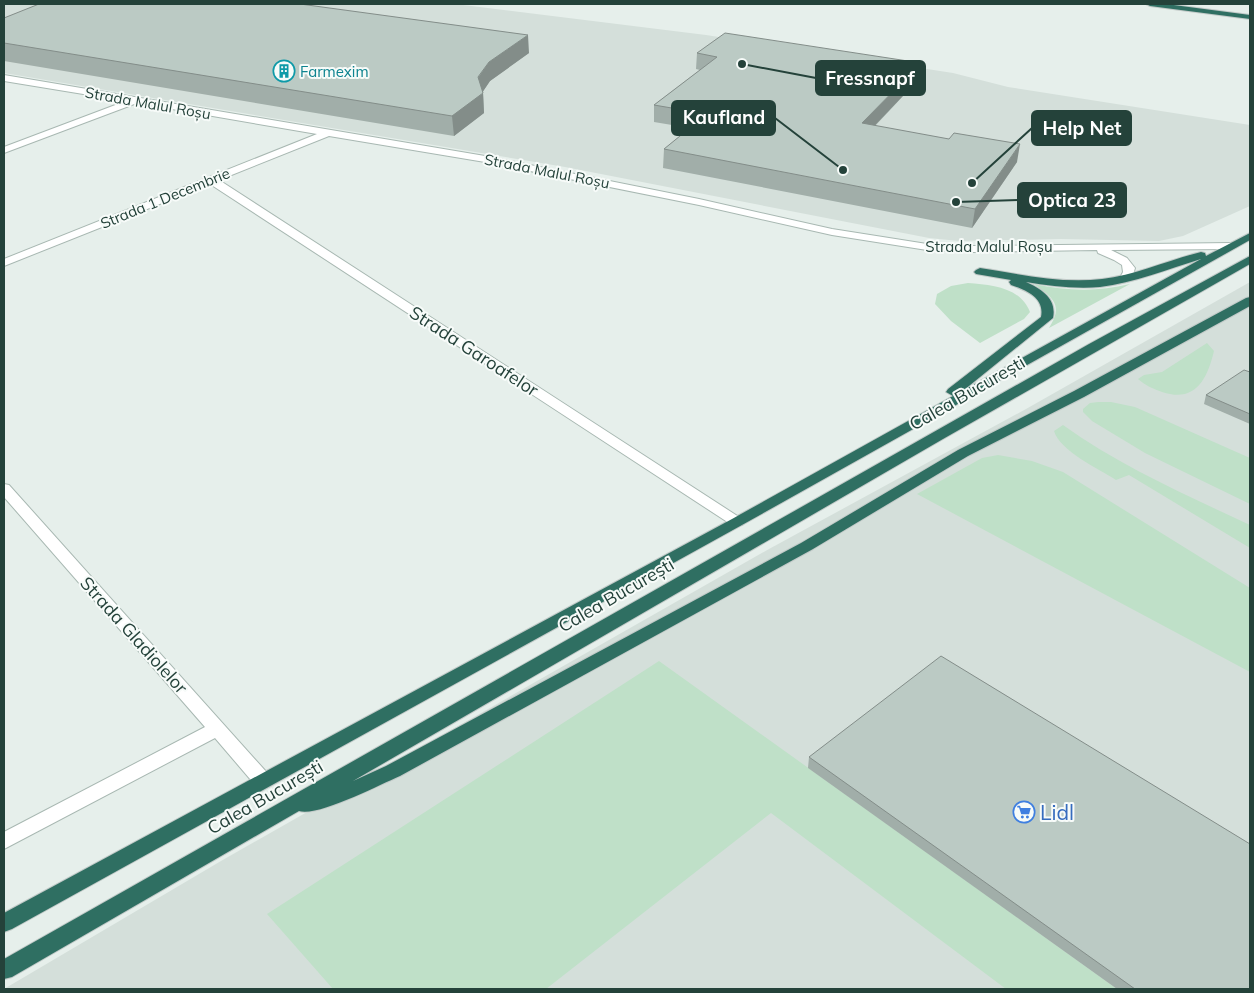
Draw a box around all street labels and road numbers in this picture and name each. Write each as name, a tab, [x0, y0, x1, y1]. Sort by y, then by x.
street label: Strada Malul Roșu	[84, 83, 212, 123]
street label: Strada Malul Roșu	[483, 150, 611, 192]
street label: Strada 1 Decembrie	[98, 163, 232, 233]
street label: Strada Malul Roșu	[925, 237, 1053, 256]
street label: Strada Garoafelor	[405, 301, 543, 402]
street label: Calea București	[905, 351, 1029, 435]
street label: Calea București	[554, 553, 678, 637]
street label: Strada Gladiolelor	[75, 572, 193, 699]
street label: Calea București	[203, 755, 327, 839]

